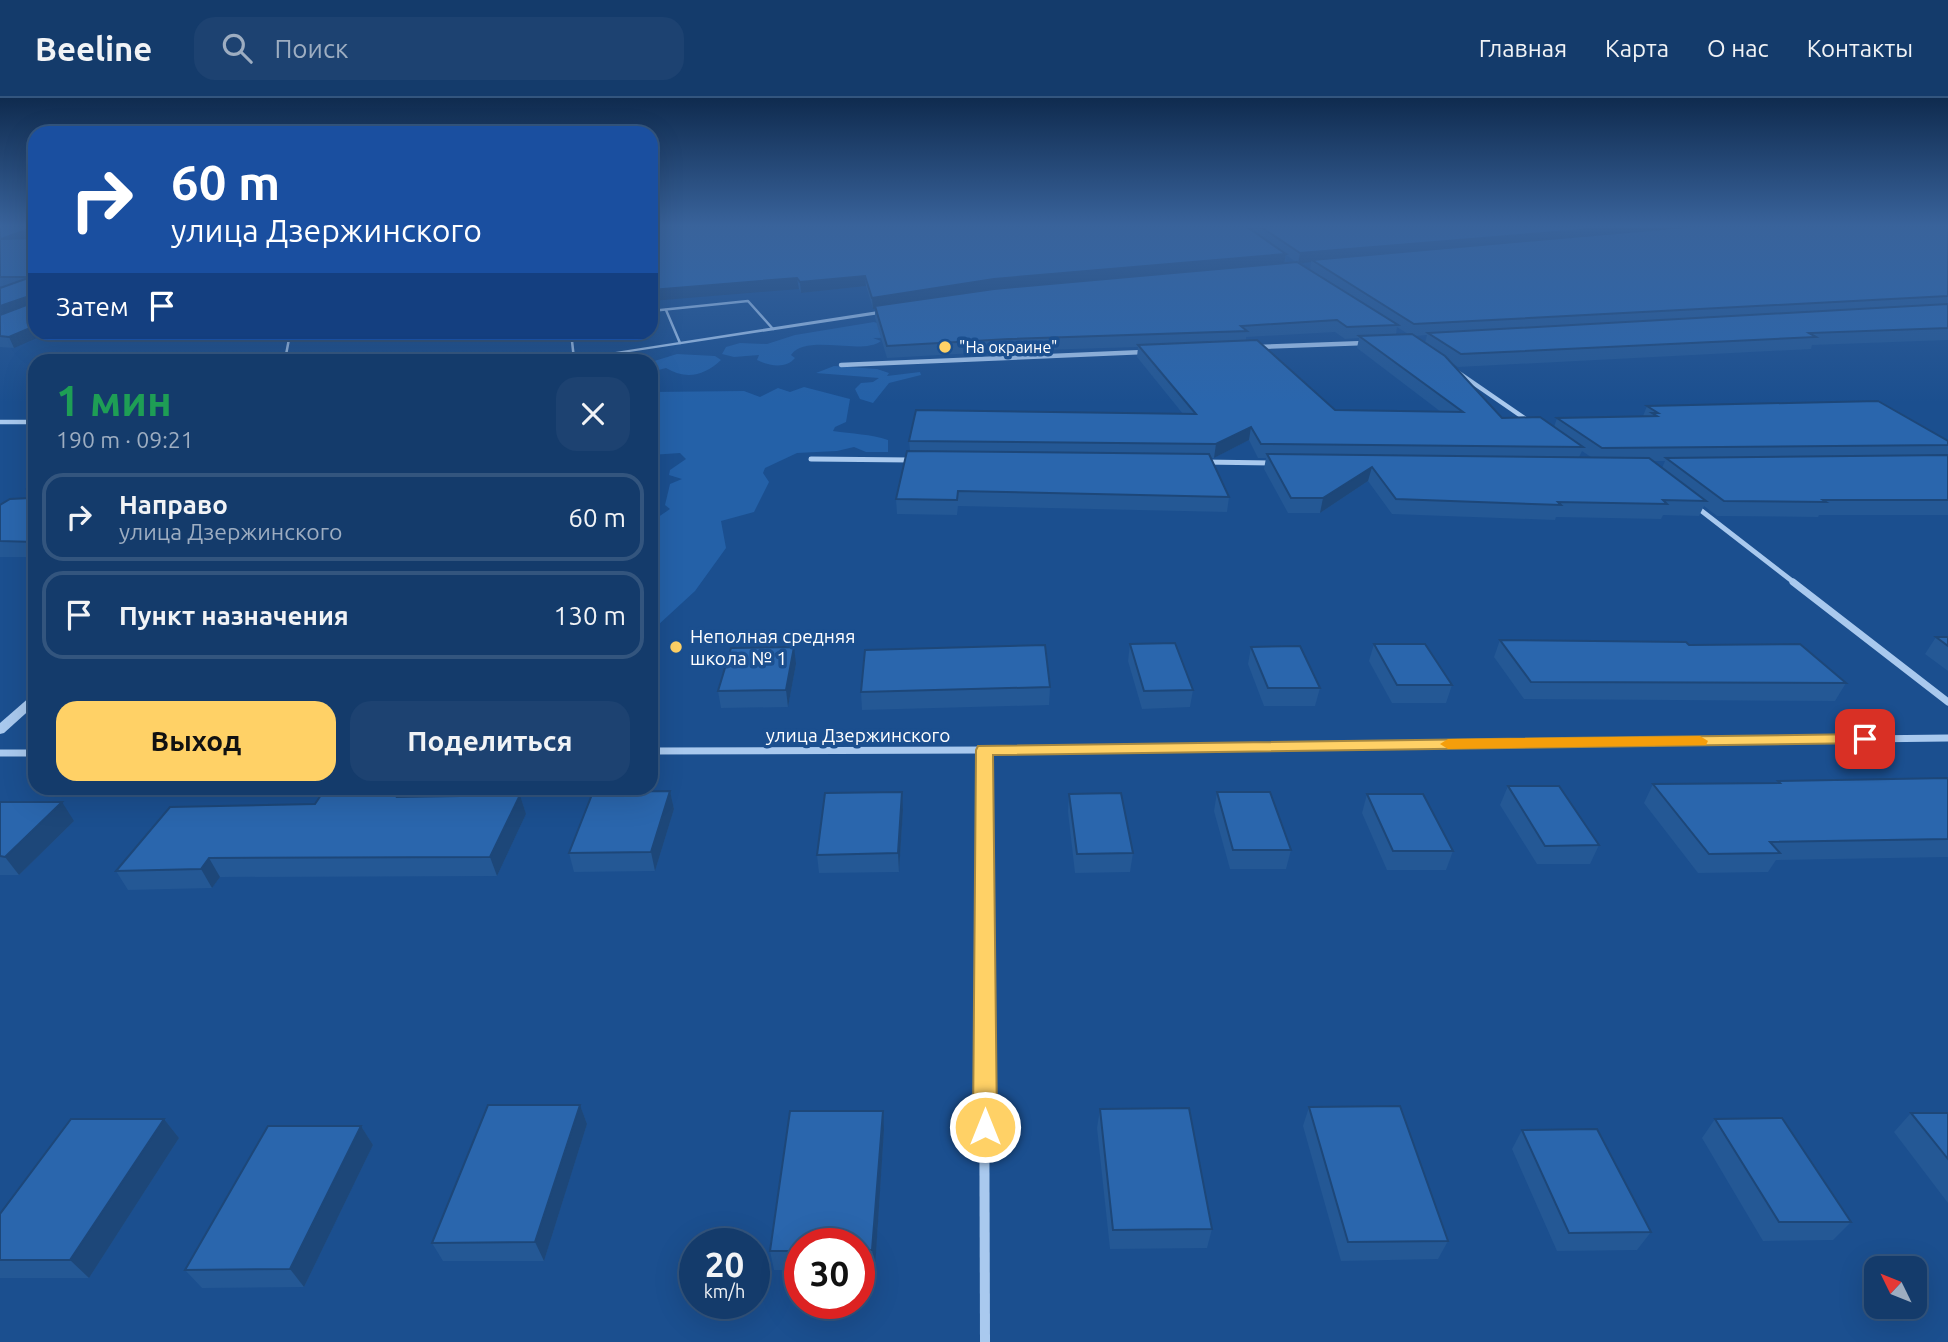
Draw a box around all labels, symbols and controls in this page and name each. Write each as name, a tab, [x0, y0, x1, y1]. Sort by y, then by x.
search box	[194, 17, 684, 80]
icon: search	[218, 29, 256, 67]
text: Beeline	[35, 30, 152, 67]
text: Поиск	[274, 34, 348, 63]
text: Главная	[1479, 35, 1567, 62]
text: Карта	[1605, 35, 1669, 62]
text: О нас	[1707, 35, 1769, 62]
text: Контакты	[1807, 35, 1913, 62]
icon: right	[56, 154, 147, 245]
text: 60 m	[171, 154, 280, 209]
text: улица Дзержинского	[171, 212, 482, 248]
icon: arrive	[143, 287, 181, 325]
text: Затем	[56, 292, 129, 321]
place label: "На окраине"	[959, 338, 1057, 356]
marker: "На окраине"	[937, 339, 953, 355]
text: 1 мин	[56, 377, 172, 424]
button: close	[556, 377, 630, 451]
text: 190 m · 09:21	[56, 427, 194, 452]
text: Направо	[119, 490, 228, 519]
icon: right	[60, 498, 98, 536]
text: 60 m	[568, 503, 626, 532]
text: улица Дзержинского	[119, 519, 343, 544]
icon: arrive	[60, 596, 98, 634]
text: Пункт назначения	[119, 601, 349, 630]
text: 130 m	[554, 601, 626, 630]
place label: Неполная средняя школа № 1	[690, 625, 855, 669]
marker: Неполная средняя школа № 1	[668, 639, 684, 655]
button: Выход	[56, 701, 336, 781]
button: Поделиться	[350, 701, 630, 781]
pin	[1835, 709, 1895, 769]
icon: arrive	[1846, 720, 1884, 758]
street label: улица Дзержинского	[766, 724, 950, 746]
position arrow	[948, 1090, 1022, 1164]
speed limit sign: 30	[784, 1228, 875, 1319]
text: 20	[705, 1244, 744, 1284]
north arrow	[1864, 1256, 1927, 1320]
map controls	[1864, 1256, 1927, 1319]
text: km/h	[704, 1281, 745, 1301]

